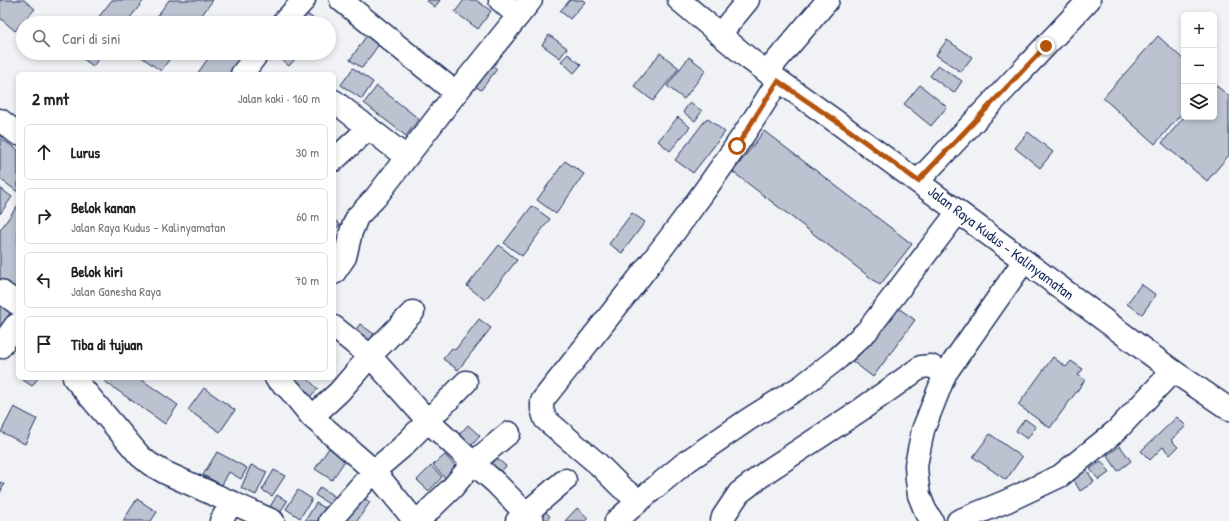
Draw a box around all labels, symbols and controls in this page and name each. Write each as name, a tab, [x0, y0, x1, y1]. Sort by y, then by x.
map controls	[1181, 12, 1217, 120]
button: +	[1181, 12, 1217, 48]
search box	[16, 16, 336, 60]
icon: search	[30, 27, 52, 49]
text: Cari di sini	[62, 28, 121, 49]
route end	[1037, 37, 1055, 55]
button: −	[1181, 48, 1217, 84]
button: layers	[1181, 84, 1217, 120]
text: 2 mnt	[32, 87, 69, 110]
text: Jalan kaki · 160 m	[238, 89, 320, 107]
route start	[728, 137, 746, 155]
icon: ahead	[33, 141, 55, 163]
text: Lurus	[71, 142, 100, 163]
text: 30 m	[296, 143, 319, 161]
street label: Jalan Raya Kudus - Kalinyamatan	[924, 181, 1079, 305]
text: Belok kanan	[71, 197, 136, 218]
icon: right	[33, 205, 55, 227]
text: 60 m	[296, 207, 319, 225]
text: Jalan Raya Kudus - Kalinyamatan	[71, 218, 226, 236]
text: Belok kiri	[71, 261, 123, 282]
icon: left	[33, 269, 55, 291]
text: 70 m	[295, 271, 319, 289]
text: Jalan Ganesha Raya	[71, 282, 161, 300]
icon: arrive	[33, 333, 55, 355]
text: Tiba di tujuan	[71, 334, 143, 355]

